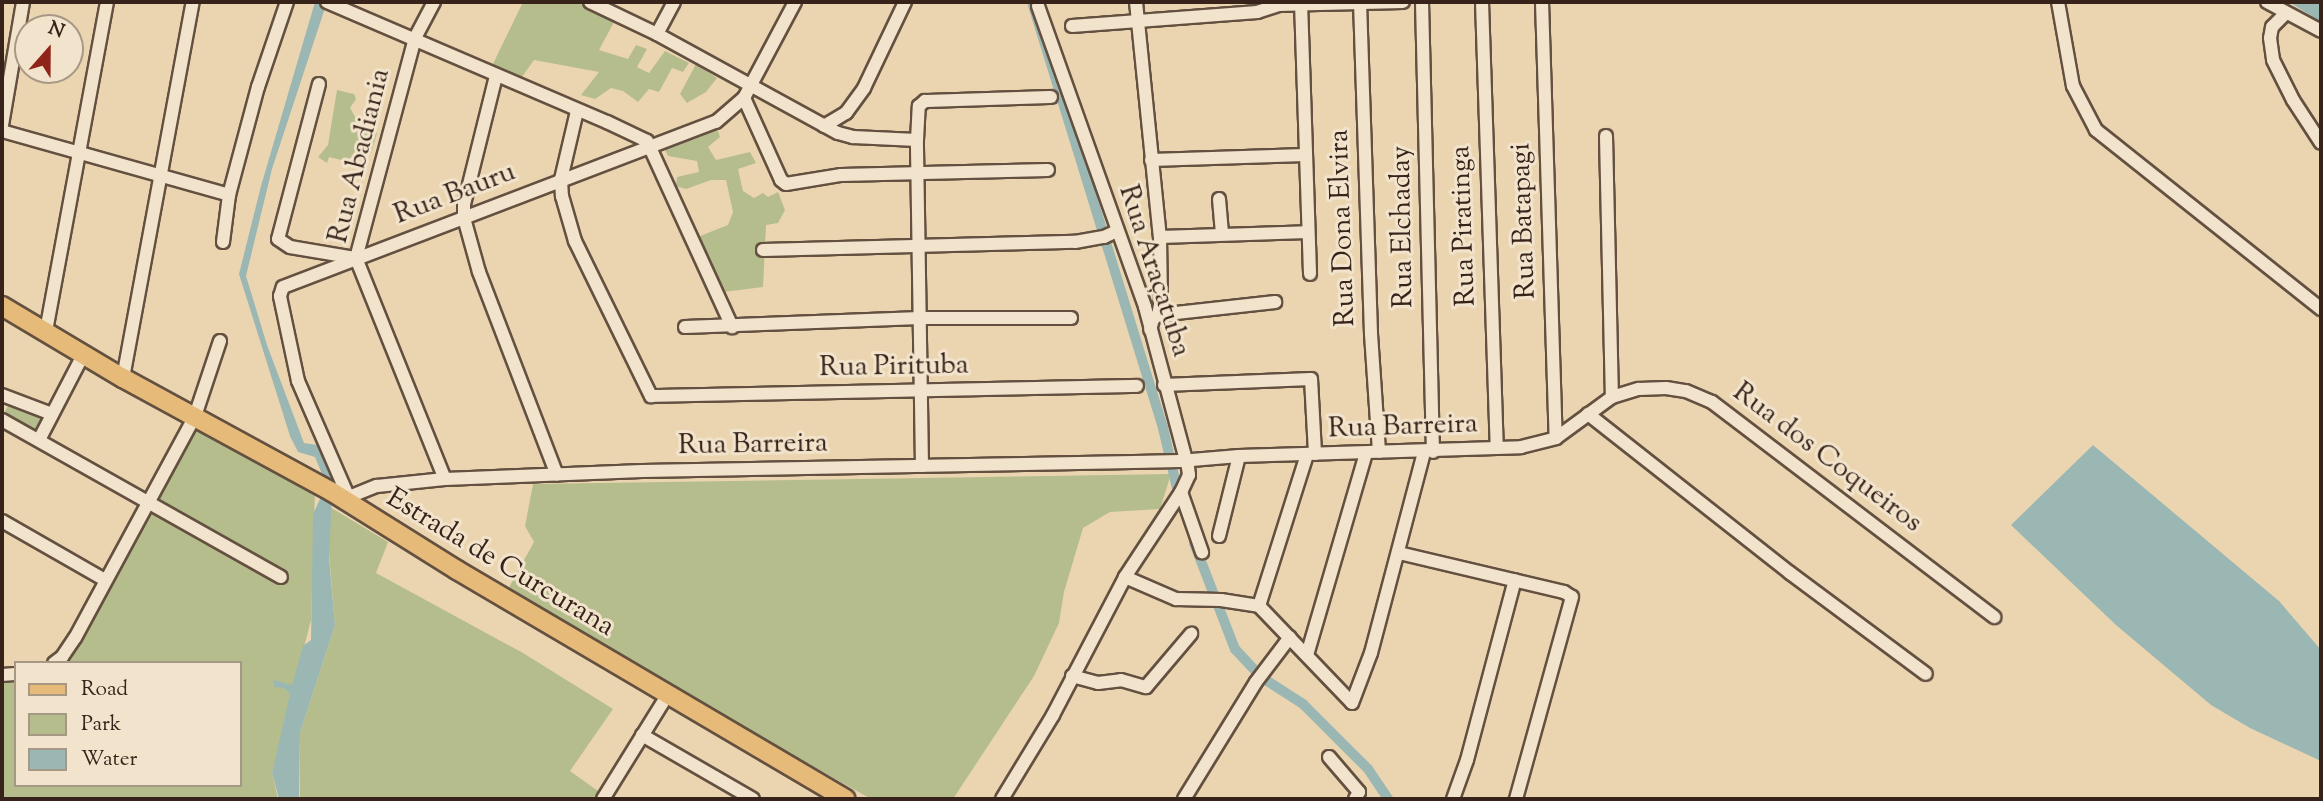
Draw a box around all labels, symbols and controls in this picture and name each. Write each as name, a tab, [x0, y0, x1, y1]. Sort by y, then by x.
north arrow	[14, 14, 84, 84]
text: N	[44, 15, 68, 46]
street label: Rua Abadiania	[322, 65, 398, 247]
street label: Rua Dona Elvira	[1323, 129, 1363, 327]
street label: Rua Batapagi	[1504, 142, 1544, 300]
street label: Rua Elchaday	[1385, 145, 1421, 309]
street label: Rua Piratinga	[1444, 145, 1484, 307]
street label: Rua Bauru	[390, 156, 520, 232]
street label: Rua Araçatuba	[1110, 181, 1198, 361]
street label: Rua Pirituba	[819, 349, 969, 385]
street label: Rua dos Coqueiros	[1726, 376, 1928, 540]
street label: Rua Barreira	[1328, 408, 1478, 446]
street label: Rua Barreira	[678, 427, 828, 463]
street label: Estrada de Curcurana	[380, 482, 620, 644]
legend	[14, 661, 242, 787]
text: Road	[81, 675, 128, 705]
text: Park	[81, 710, 121, 740]
text: Water	[81, 745, 137, 775]

